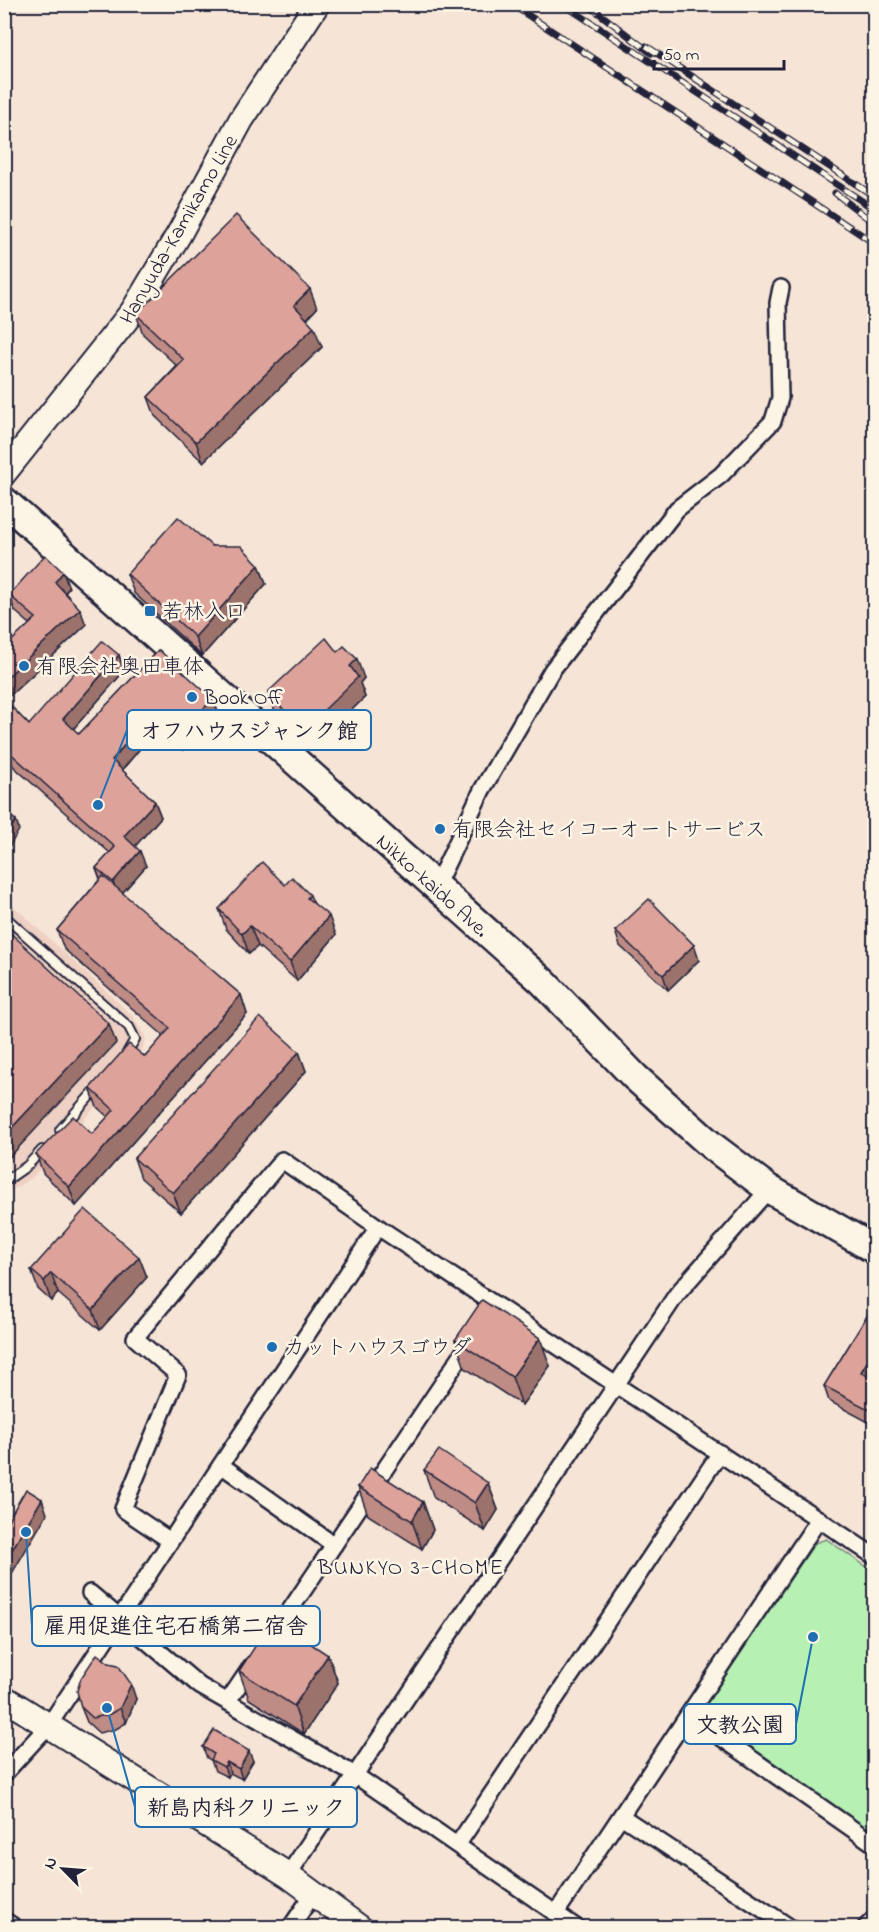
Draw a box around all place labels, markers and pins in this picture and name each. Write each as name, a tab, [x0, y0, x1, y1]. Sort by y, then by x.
place label: 若林入口	[162, 598, 246, 628]
marker: 若林入口	[143, 604, 157, 618]
place label: 有限会社奥田車体	[36, 653, 204, 683]
marker: 有限会社奥田車体	[17, 659, 31, 673]
place label: Book Off	[203, 684, 284, 714]
marker: Book Off	[185, 690, 199, 704]
callout: オフハウスジャンク館	[127, 710, 371, 750]
place label: 有限会社セイコーオートサービス	[452, 816, 766, 846]
marker: 有限会社セイコーオートサービス	[433, 822, 447, 836]
place label: カットハウスゴウダ	[284, 1334, 472, 1364]
marker: カットハウスゴウダ	[265, 1340, 279, 1354]
callout: 雇用促進住宅石橋第二宿舎	[32, 1606, 320, 1646]
callout: 文教公園	[684, 1704, 796, 1744]
callout: 新島内科クリニック	[135, 1787, 357, 1827]

